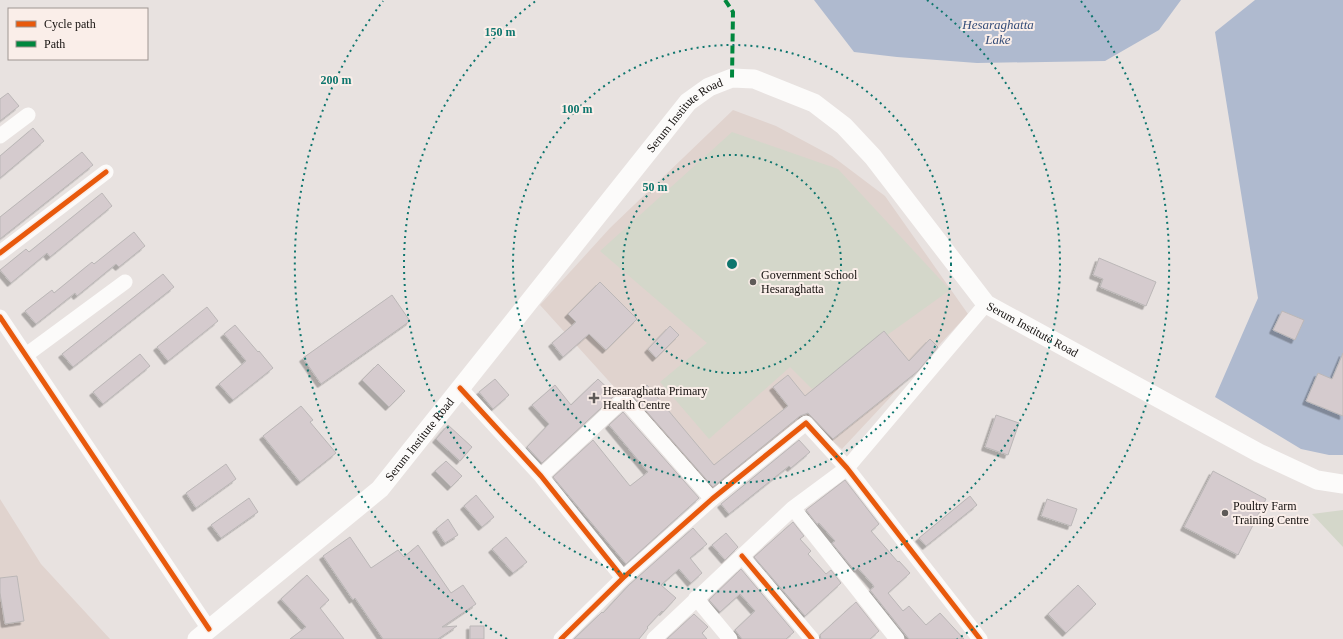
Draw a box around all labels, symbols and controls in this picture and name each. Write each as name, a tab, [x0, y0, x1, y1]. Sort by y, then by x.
legend	[8, 8, 148, 60]
text: Cycle path	[44, 17, 96, 31]
water label: Hesaraghatta Lake	[961, 17, 1034, 47]
text: 150 m	[485, 25, 516, 39]
text: Path	[44, 37, 65, 51]
text: 200 m	[321, 73, 352, 87]
street label: Serum Institute Road	[644, 75, 725, 155]
text: 100 m	[562, 102, 593, 116]
text: 50 m	[643, 180, 668, 194]
centre of rings	[725, 257, 739, 271]
place label: Government School Hesaraghatta	[761, 268, 858, 296]
marker: Government School Hesaraghatta	[748, 277, 758, 287]
street label: Serum Institute Road	[984, 299, 1081, 360]
place label: Hesaraghatta Primary Health Centre	[603, 384, 707, 412]
marker: Hesaraghatta Primary Health Centre	[588, 392, 600, 404]
street label: Serum Institute Road	[382, 395, 457, 484]
place label: Poultry Farm Training Centre	[1233, 499, 1309, 527]
marker: Poultry Farm Training Centre	[1220, 508, 1230, 518]

